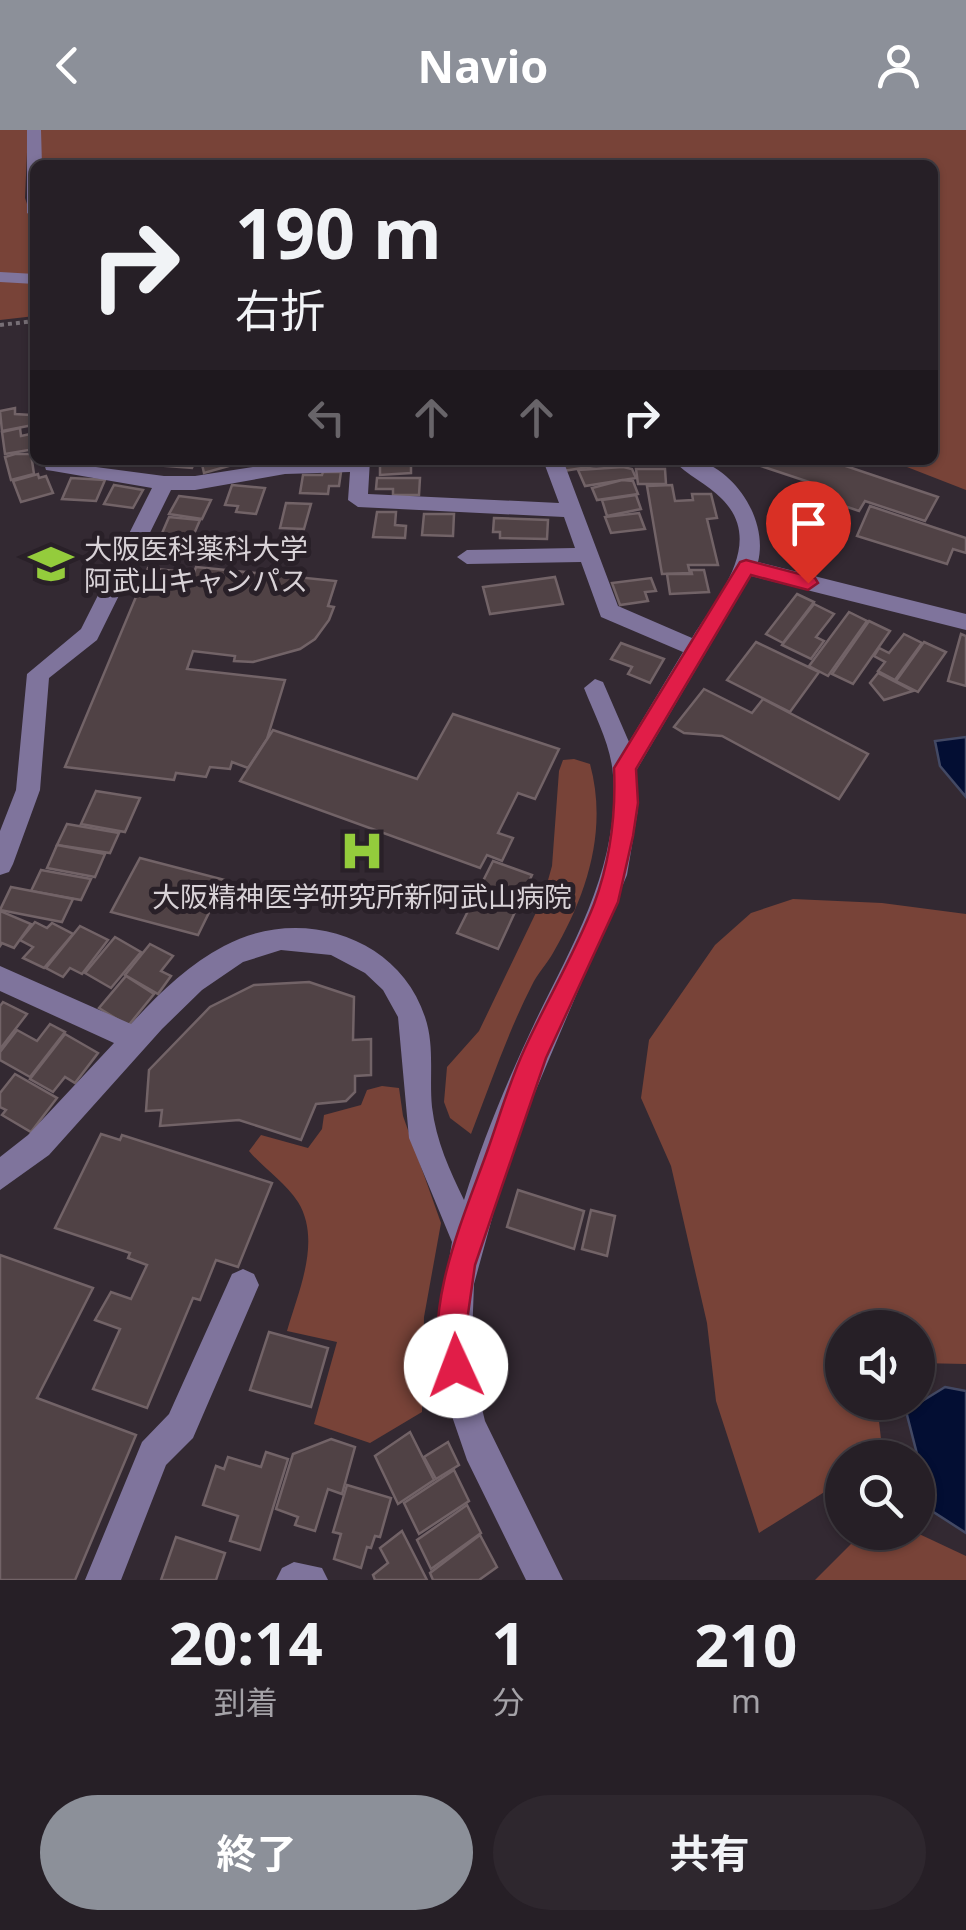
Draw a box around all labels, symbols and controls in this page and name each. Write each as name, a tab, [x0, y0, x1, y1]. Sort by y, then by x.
text: Navio	[418, 35, 548, 96]
icon: back	[40, 38, 95, 93]
icon: person	[871, 38, 926, 93]
text: 190 m	[235, 184, 442, 280]
icon: right	[70, 200, 200, 330]
text: 右折	[235, 279, 325, 340]
icon: left	[299, 390, 354, 445]
icon: ahead	[404, 390, 459, 445]
icon: ahead	[509, 390, 564, 445]
icon: right	[614, 390, 669, 445]
pin	[766, 481, 851, 584]
icon: arrive	[781, 496, 836, 551]
place label: 大阪医科薬科大学 阿武山キャンパス	[84, 529, 308, 599]
school or university icon: 大阪医科薬科大学 阿武山キャンパス	[27, 540, 75, 588]
hospital icon: 大阪精神医学研究所新阿武山病院	[338, 827, 386, 875]
place label: 大阪精神医学研究所新阿武山病院	[152, 877, 572, 915]
map controls	[825, 1310, 935, 1550]
button: sound	[825, 1310, 935, 1420]
position arrow	[404, 1314, 508, 1418]
button: search	[825, 1440, 935, 1550]
text: 20:14	[169, 1601, 323, 1683]
text: 1	[491, 1601, 526, 1683]
text: 210	[694, 1603, 797, 1685]
text: m	[731, 1679, 761, 1722]
text: 到着	[214, 1680, 278, 1723]
text: 分	[493, 1680, 525, 1723]
button: 終了	[40, 1795, 473, 1910]
button: 共有	[493, 1795, 926, 1910]

